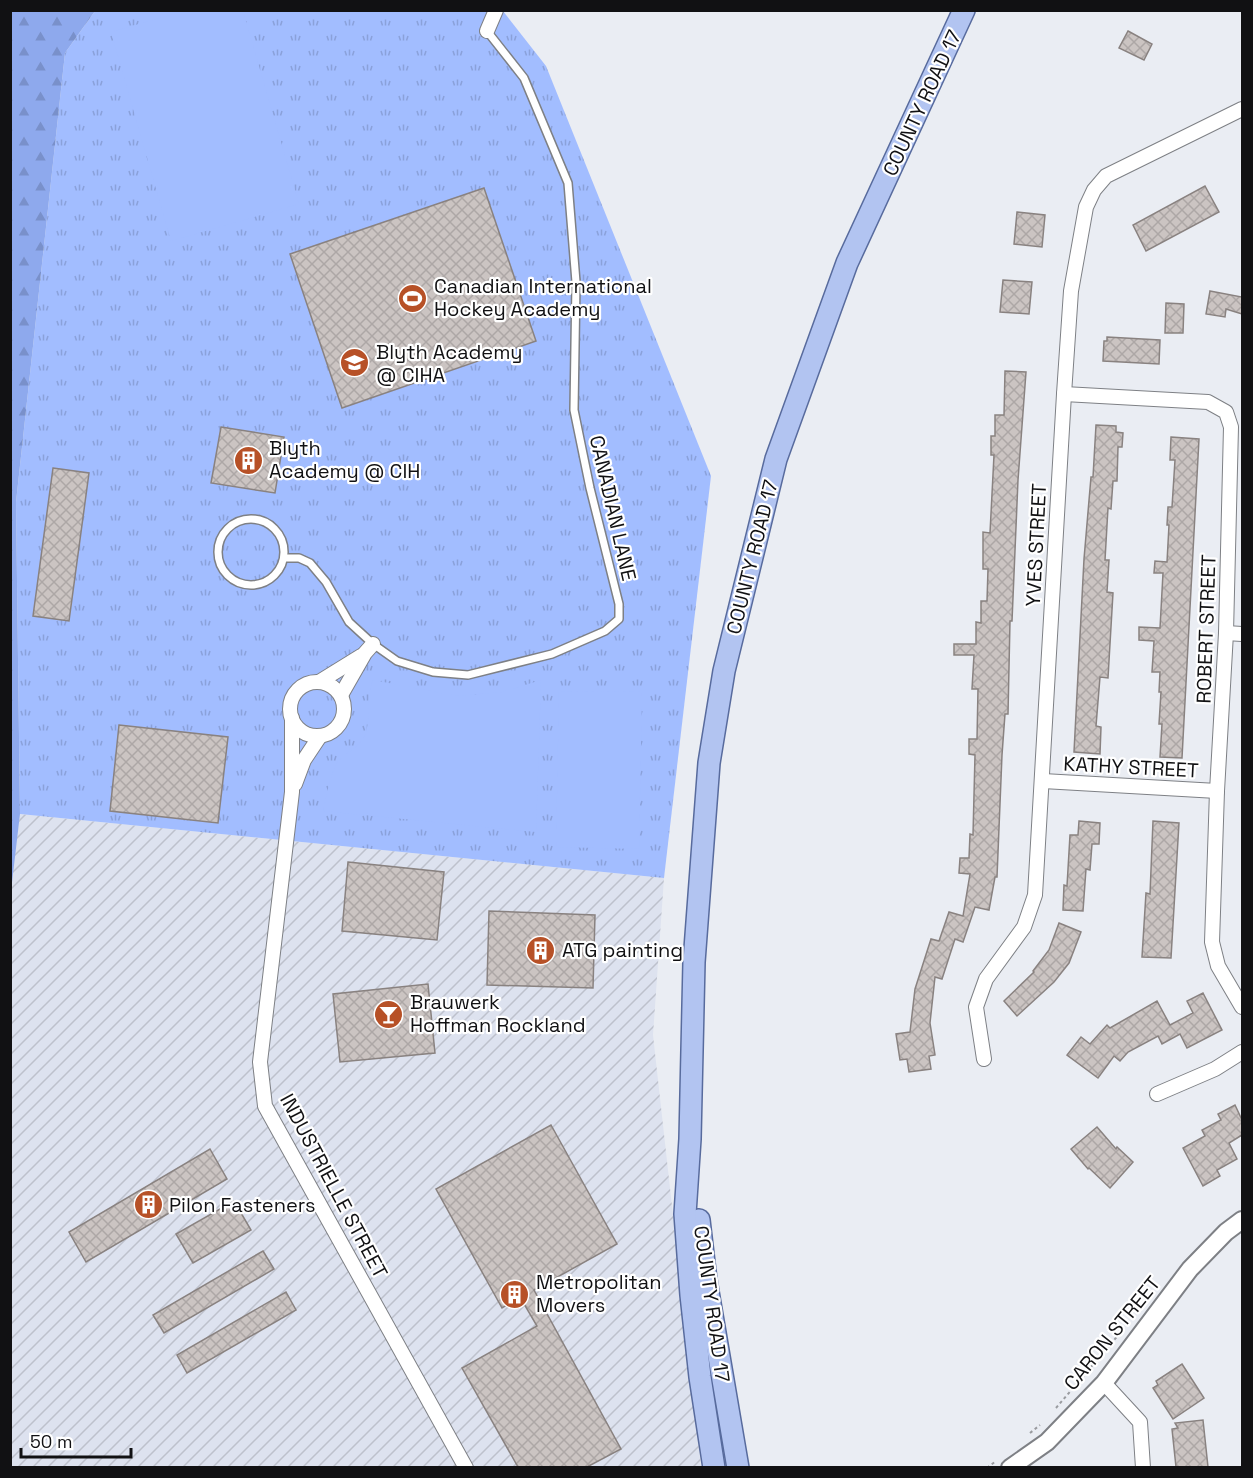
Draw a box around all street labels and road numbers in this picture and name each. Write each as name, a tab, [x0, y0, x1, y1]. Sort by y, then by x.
street label: COUNTY ROAD 17	[877, 26, 967, 180]
street label: CANADIAN LANE	[584, 433, 642, 583]
street label: COUNTY ROAD 17	[720, 477, 784, 637]
street label: YVES STREET	[1020, 482, 1052, 607]
street label: ROBERT STREET	[1190, 554, 1222, 704]
street label: KATHY STREET	[1063, 750, 1200, 784]
street label: INDUSTRIELLE STREET	[274, 1089, 394, 1283]
street label: COUNTY ROAD 17	[688, 1224, 736, 1384]
street label: CARON STREET	[1058, 1270, 1166, 1396]

